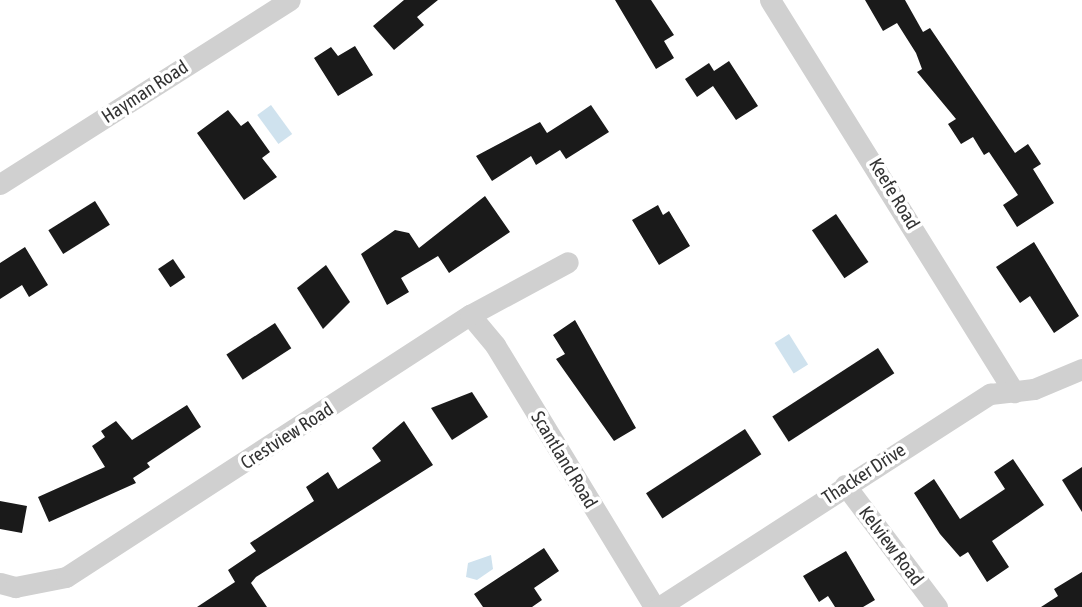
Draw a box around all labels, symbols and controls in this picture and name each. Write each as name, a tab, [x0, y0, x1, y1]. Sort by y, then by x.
street label: Hayman Road	[98, 56, 192, 128]
street label: Keefe Road	[864, 154, 924, 234]
street label: Crestview Road	[236, 398, 338, 474]
street label: Scantland Road	[526, 407, 602, 513]
street label: Thacker Drive	[818, 439, 910, 509]
street label: Kelview Road	[854, 502, 928, 590]

